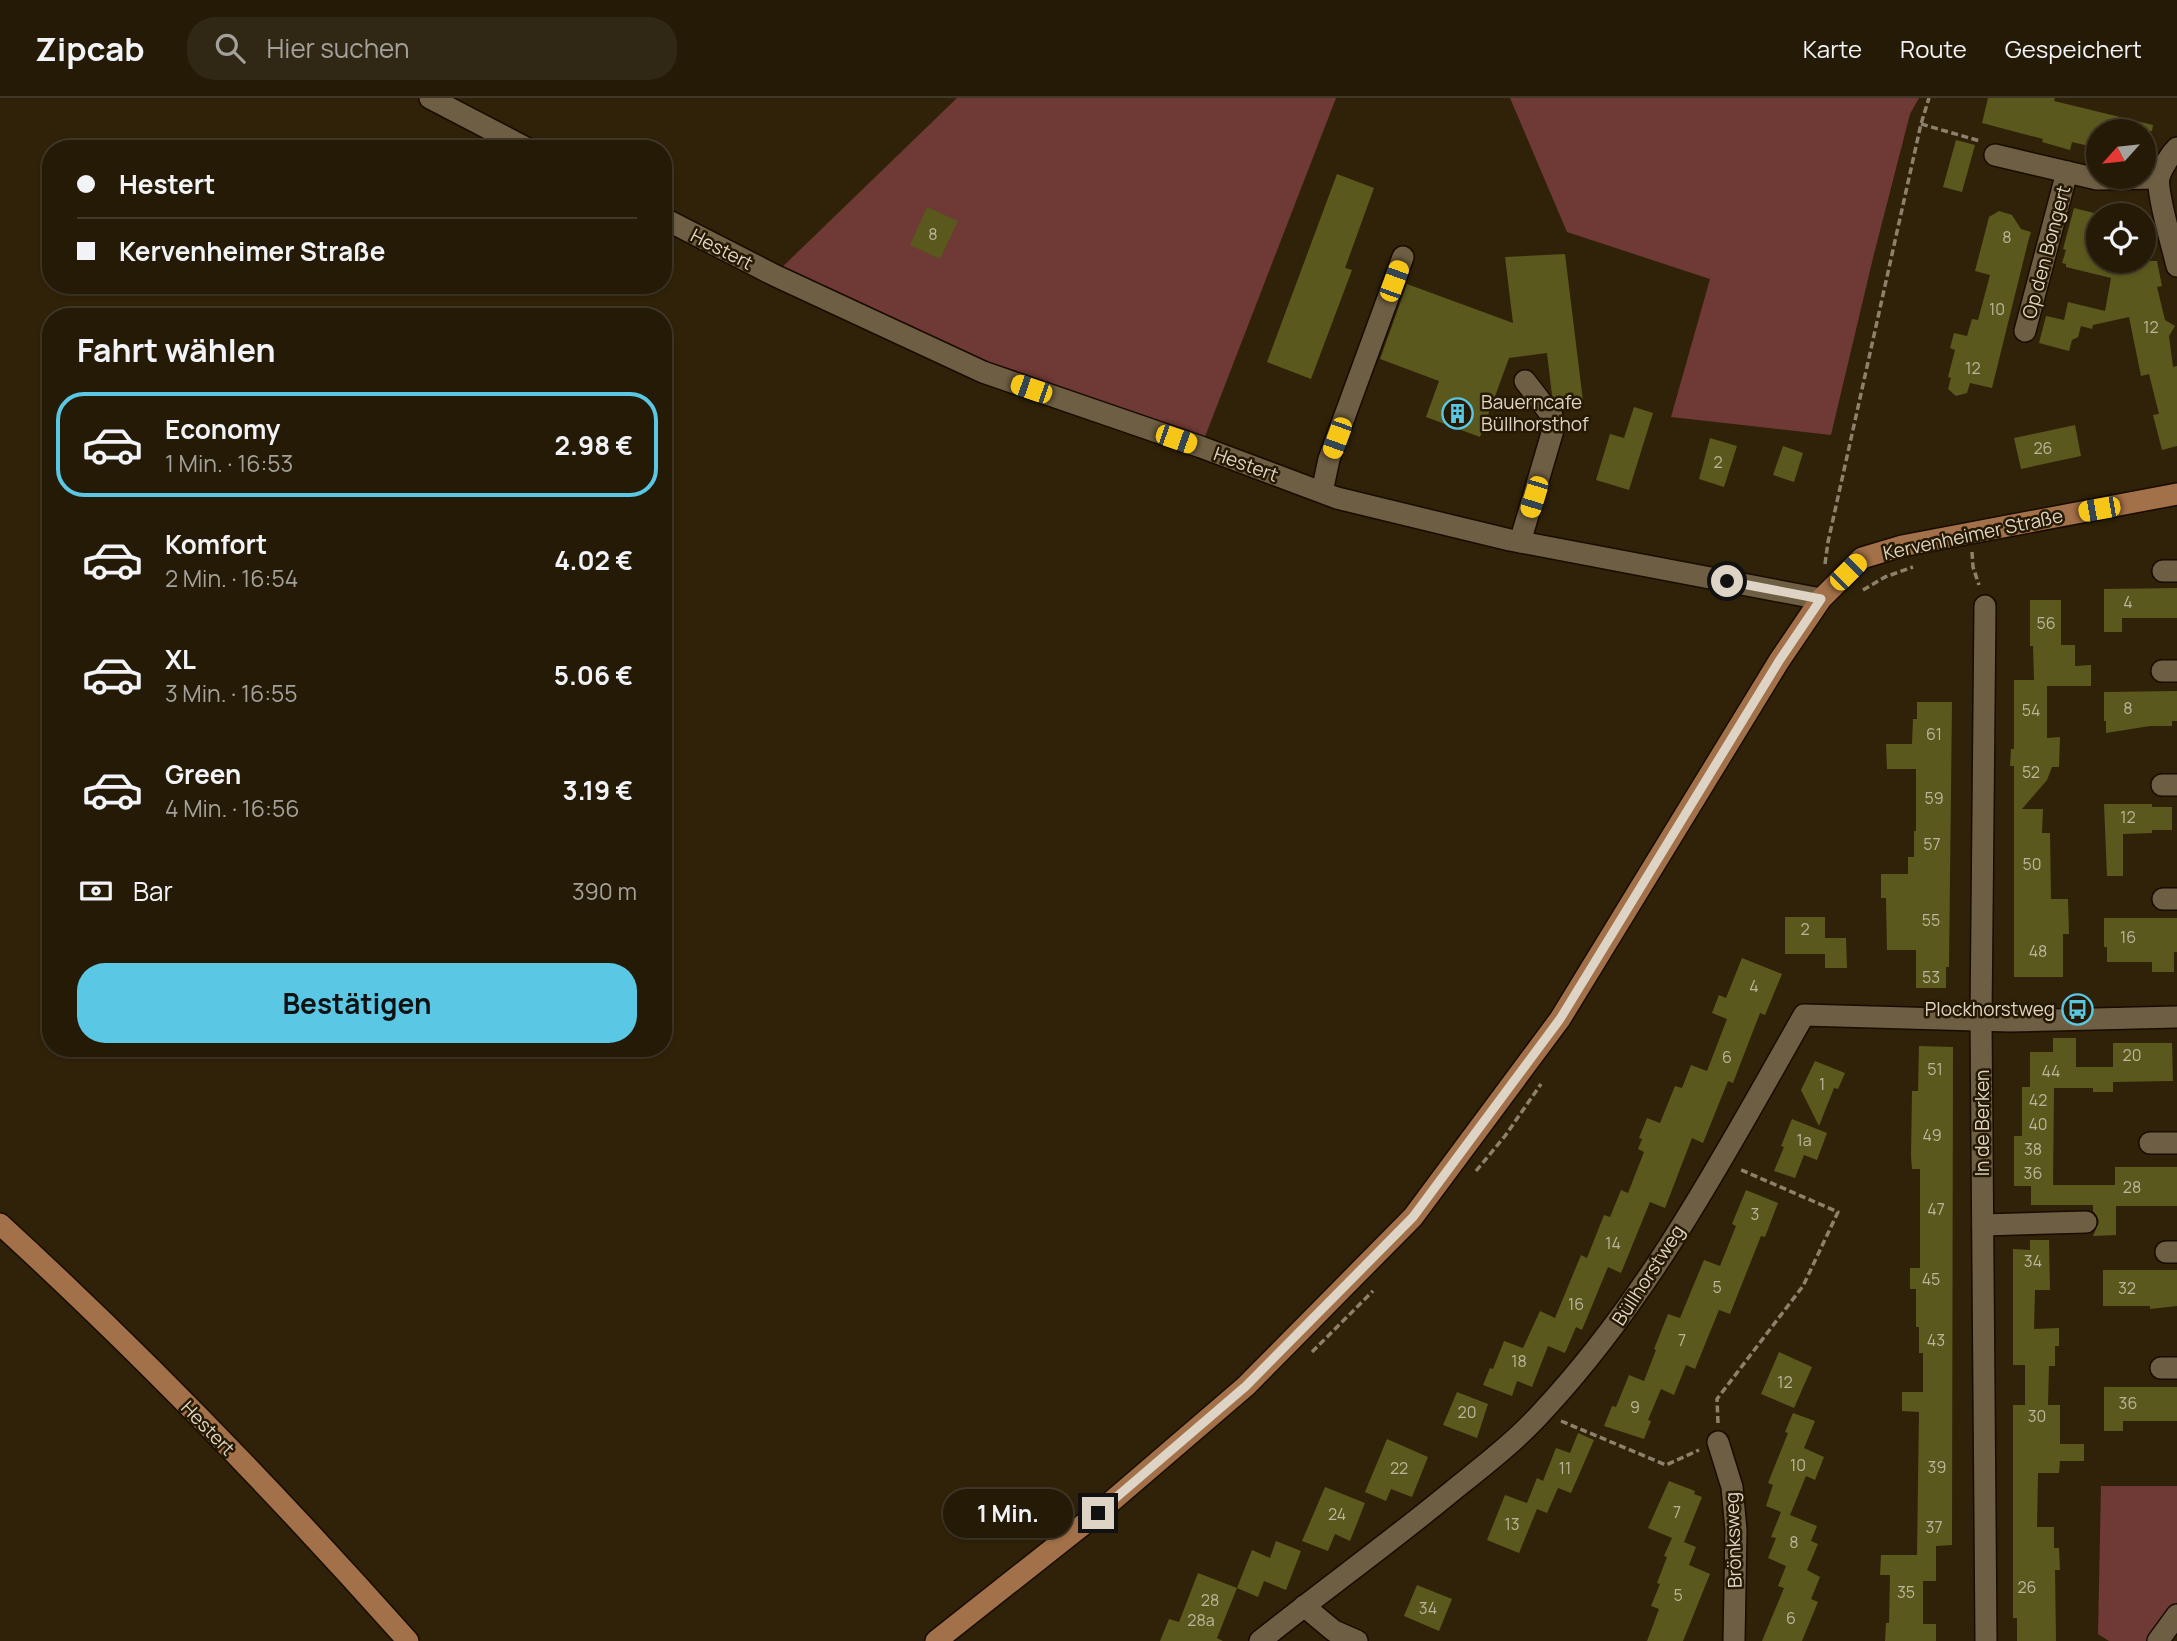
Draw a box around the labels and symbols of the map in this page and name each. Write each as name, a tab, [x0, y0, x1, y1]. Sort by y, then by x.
north arrow	[2086, 119, 2156, 189]
street label: Op den Bongert	[2016, 182, 2076, 322]
street label: Hestert	[686, 222, 758, 276]
house number: 8	[928, 223, 938, 245]
house number: 8	[2002, 226, 2012, 248]
car	[1377, 258, 1412, 304]
house number: 10	[1989, 298, 2005, 320]
house number: 12	[2143, 316, 2159, 338]
house number: 12	[1965, 357, 1981, 379]
car	[1008, 372, 1055, 406]
place label: Bauerncafe Büllhorsthof	[1481, 389, 1589, 437]
building icon: Bauerncafe Büllhorsthof	[1441, 396, 1475, 430]
car	[1320, 415, 1355, 461]
car	[1153, 422, 1200, 456]
house number: 26	[2033, 437, 2053, 459]
street label: Hestert	[1210, 440, 1282, 488]
house number: 2	[1713, 451, 1723, 473]
car	[1518, 474, 1551, 520]
car	[2077, 495, 2122, 523]
street label: Kervenheimer Straße	[1881, 502, 2065, 566]
car	[1826, 550, 1871, 594]
route start	[1711, 565, 1743, 597]
house number: 4	[2123, 591, 2133, 613]
house number: 56	[2036, 612, 2056, 634]
house number: 8	[2123, 697, 2133, 719]
house number: 54	[2022, 699, 2040, 721]
house number: 61	[1926, 723, 1942, 745]
house number: 52	[2022, 761, 2040, 783]
house number: 59	[1924, 787, 1944, 809]
house number: 12	[2120, 806, 2136, 828]
house number: 57	[1923, 833, 1941, 855]
house number: 50	[2023, 853, 2042, 875]
house number: 55	[1922, 909, 1940, 931]
house number: 2	[1800, 918, 1810, 940]
house number: 16	[2120, 926, 2136, 948]
house number: 48	[2029, 940, 2047, 962]
house number: 53	[1922, 966, 1940, 988]
house number: 4	[1749, 975, 1759, 997]
bus stop icon: Plockhorstweg	[2061, 992, 2095, 1026]
place label: Plockhorstweg	[1925, 996, 2055, 1022]
house number: 20	[2123, 1044, 2141, 1066]
house number: 6	[1722, 1046, 1732, 1068]
house number: 51	[1927, 1058, 1943, 1080]
house number: 44	[2041, 1060, 2061, 1082]
street label: In de Berken	[1969, 1070, 1995, 1176]
house number: 1	[1819, 1073, 1825, 1095]
house number: 42	[2029, 1089, 2047, 1111]
house number: 40	[2028, 1113, 2048, 1135]
house number: 49	[1922, 1124, 1942, 1146]
house number: 1a	[1796, 1129, 1812, 1151]
house number: 38	[2024, 1138, 2042, 1160]
house number: 36	[2024, 1162, 2042, 1184]
house number: 28	[2123, 1176, 2141, 1198]
house number: 47	[1927, 1198, 1945, 1220]
house number: 3	[1751, 1203, 1759, 1225]
street label: Büllhorstweg	[1606, 1220, 1690, 1330]
house number: 14	[1605, 1232, 1621, 1254]
house number: 34	[2024, 1250, 2042, 1272]
house number: 45	[1922, 1268, 1940, 1290]
house number: 5	[1712, 1276, 1722, 1298]
house number: 32	[2118, 1277, 2136, 1299]
house number: 16	[1568, 1293, 1584, 1315]
house number: 7	[1678, 1329, 1686, 1351]
house number: 43	[1927, 1329, 1945, 1351]
house number: 18	[1511, 1350, 1527, 1372]
house number: 12	[1777, 1371, 1793, 1393]
house number: 36	[2119, 1392, 2137, 1414]
street label: Hestert	[175, 1395, 241, 1461]
house number: 9	[1630, 1396, 1640, 1418]
house number: 20	[1458, 1401, 1476, 1423]
house number: 30	[2028, 1405, 2046, 1427]
house number: 10	[1790, 1454, 1806, 1476]
house number: 39	[1928, 1456, 1946, 1478]
house number: 22	[1390, 1457, 1408, 1479]
house number: 11	[1559, 1457, 1571, 1479]
callout: 1 Min.	[944, 1488, 1074, 1538]
street label: Brönksweg	[1718, 1491, 1748, 1589]
route end	[1082, 1497, 1114, 1529]
house number: 7	[1673, 1501, 1681, 1523]
house number: 24	[1328, 1503, 1346, 1525]
house number: 13	[1504, 1513, 1520, 1535]
house number: 37	[1926, 1516, 1942, 1538]
house number: 8	[1789, 1531, 1799, 1553]
house number: 26	[2017, 1576, 2037, 1598]
house number: 35	[1897, 1581, 1915, 1603]
house number: 5	[1673, 1584, 1683, 1606]
house number: 28	[1201, 1589, 1219, 1611]
house number: 34	[1419, 1597, 1437, 1619]
house number: 6	[1786, 1607, 1796, 1629]
house number: 28a	[1187, 1609, 1215, 1631]

